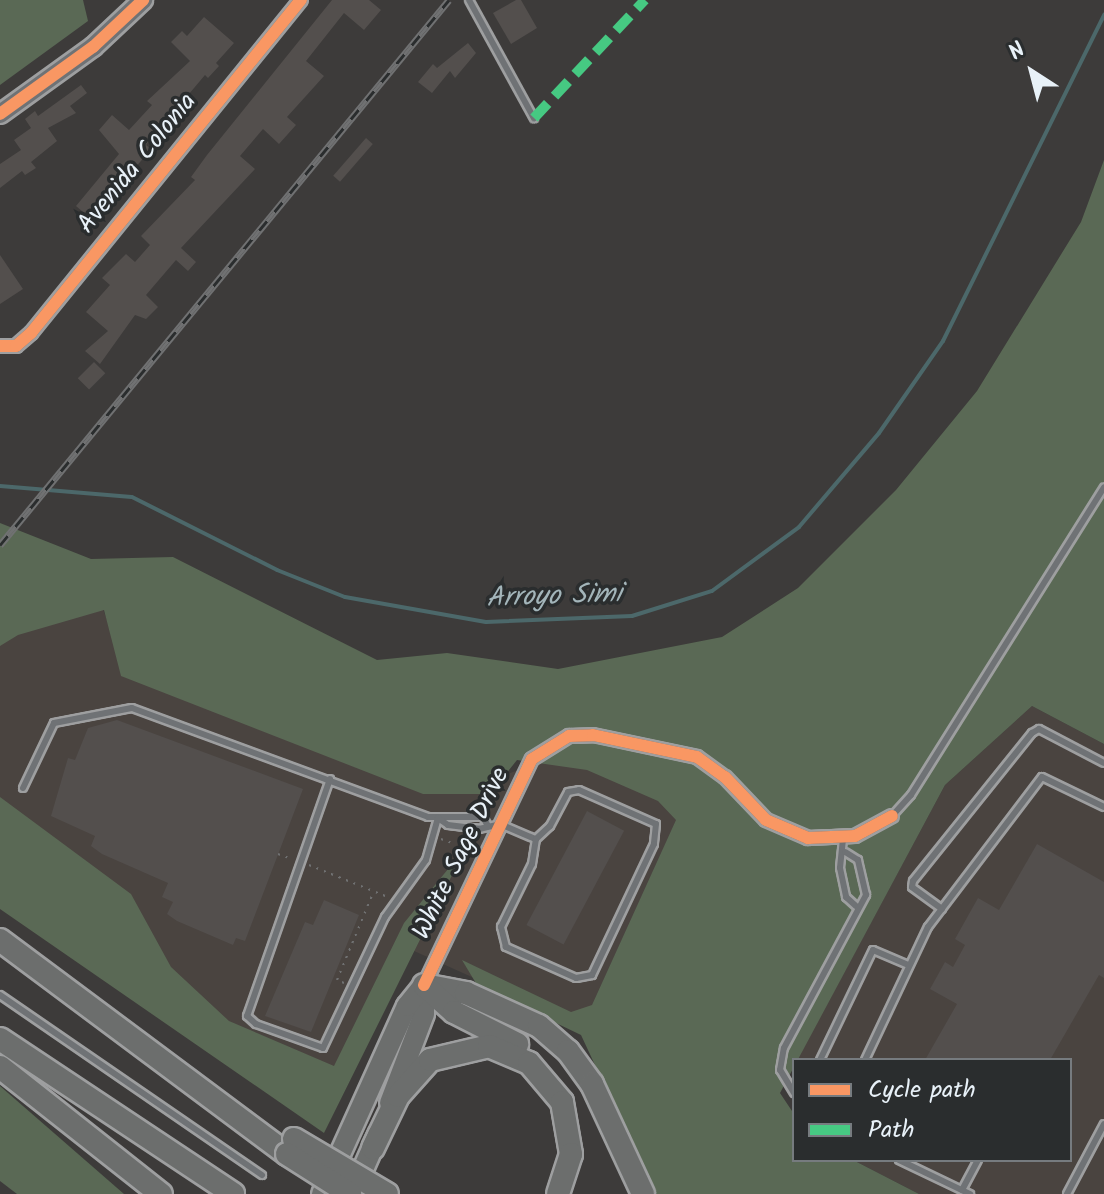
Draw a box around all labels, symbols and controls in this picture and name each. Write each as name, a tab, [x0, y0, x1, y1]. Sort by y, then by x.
north arrow	[992, 32, 1072, 112]
text: N	[1002, 34, 1033, 70]
street label: Avenida Colonia	[72, 87, 204, 241]
water label: Arroyo Simi	[486, 578, 622, 616]
street label: White Sage Drive	[407, 763, 517, 945]
legend	[792, 1058, 1072, 1162]
text: Cycle path	[868, 1071, 976, 1110]
text: Path	[868, 1111, 914, 1150]

